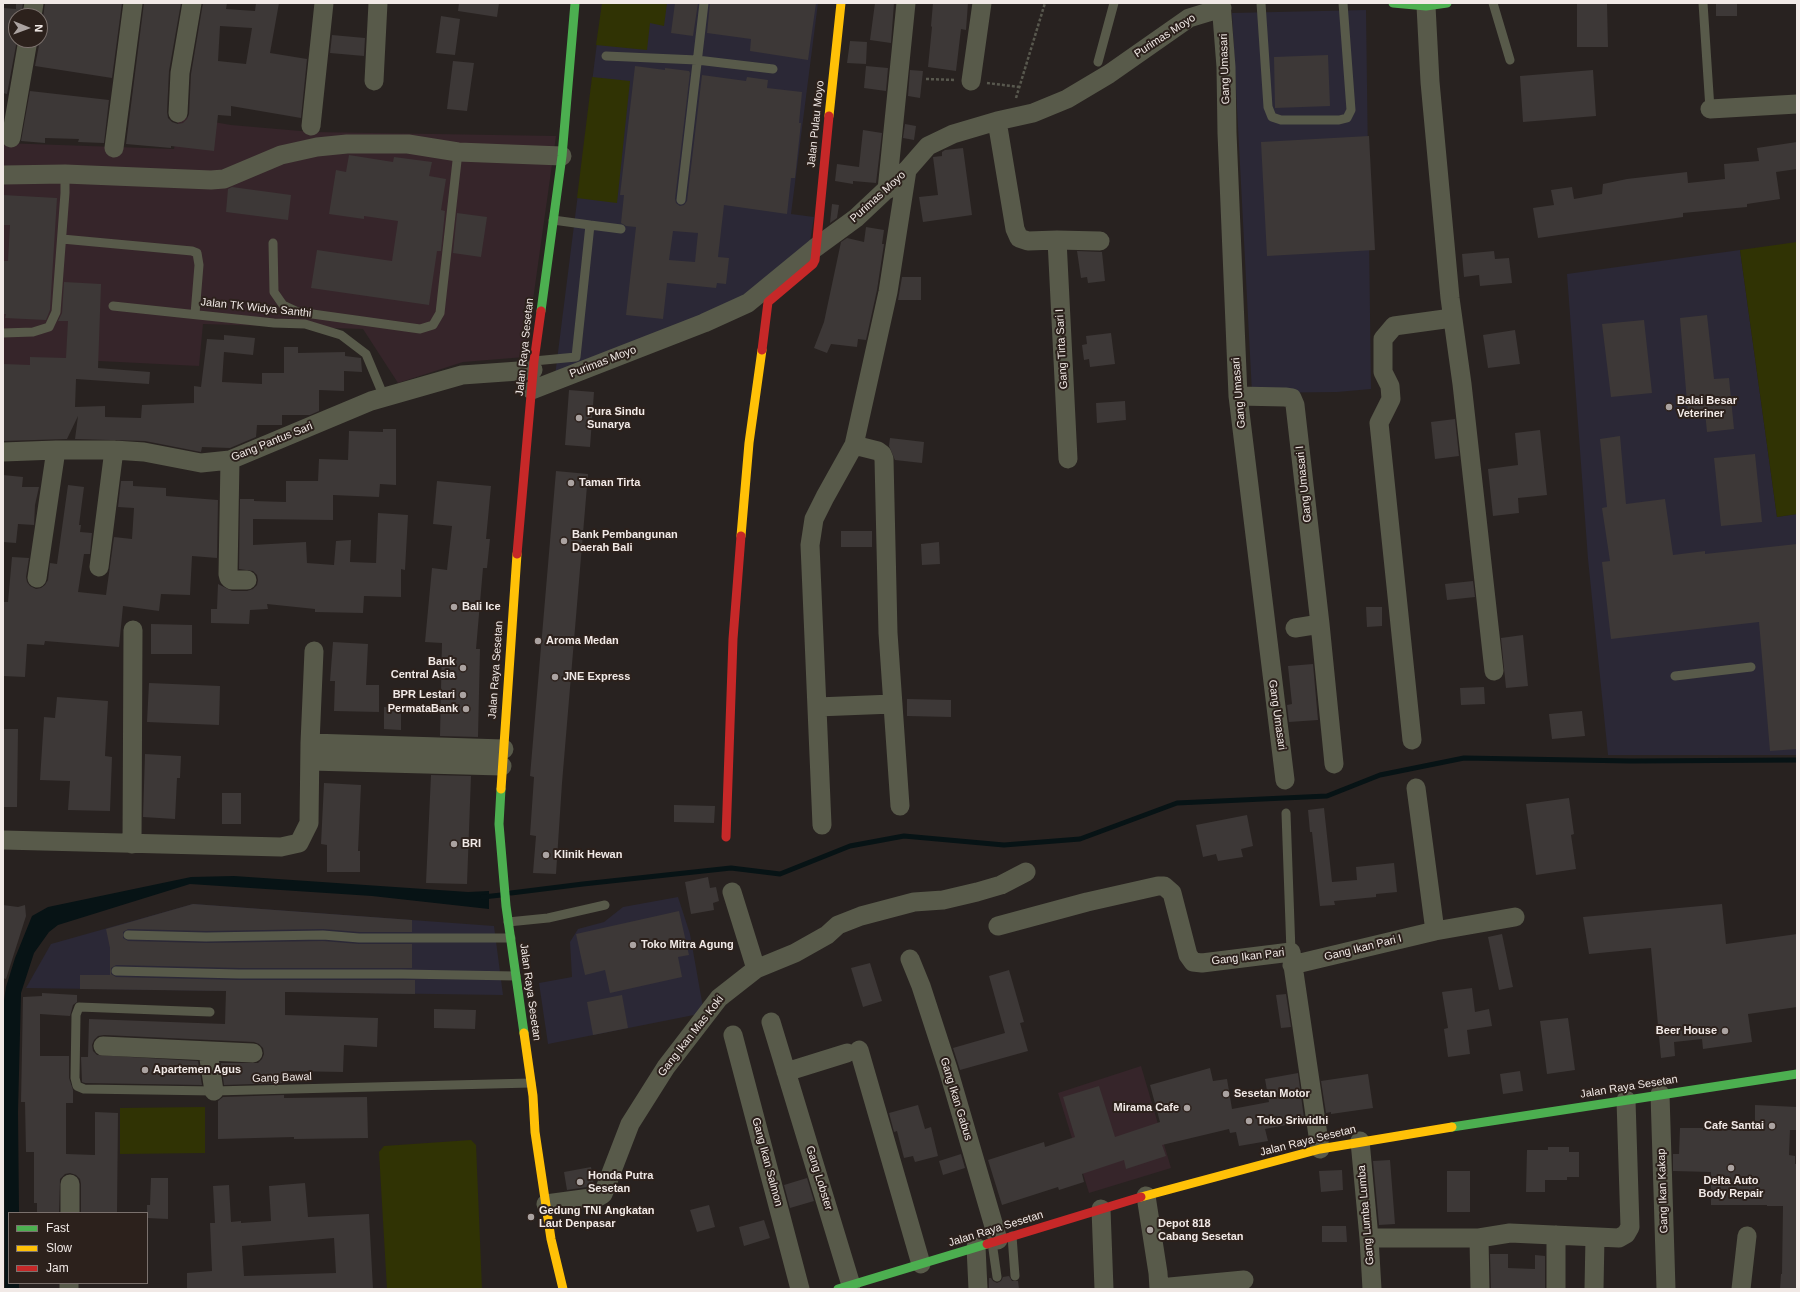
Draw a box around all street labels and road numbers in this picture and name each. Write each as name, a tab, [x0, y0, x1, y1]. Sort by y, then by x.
street label: Purimas Moyo	[1132, 11, 1198, 61]
street label: Gang Umasari	[1217, 33, 1233, 105]
street label: Jalan Pulau Moyo	[805, 80, 827, 168]
street label: Purimas Moyo	[847, 169, 909, 225]
street label: Jalan TK Widya Santhi	[200, 296, 312, 320]
street label: Jalan Raya Sesetan	[513, 297, 537, 397]
street label: Gang Tirta Sari I	[1053, 309, 1071, 389]
street label: Purimas Moyo	[568, 343, 638, 381]
street label: Gang Umasari	[1229, 357, 1249, 429]
street label: Gang Pantus Sari	[229, 420, 315, 464]
street label: Gang Umasari I	[1293, 445, 1315, 523]
street label: Jalan Raya Sesetan	[486, 620, 506, 720]
street label: Gang Umasari	[1266, 679, 1288, 751]
street label: Gang Ikan Pari I	[1323, 932, 1403, 964]
street label: Jalan Raya Sesetan	[517, 942, 543, 1042]
street label: Gang Ikan Pari	[1211, 946, 1285, 968]
street label: Gang Ikan Mas Koki	[655, 993, 727, 1079]
street label: Gang Ikan Gabus	[937, 1056, 975, 1142]
street label: Gang Bawal	[252, 1070, 312, 1086]
street label: Jalan Raya Sesetan	[1579, 1073, 1679, 1101]
street label: Gang Ikan Salmon	[749, 1116, 785, 1208]
street label: Jalan Raya Sesetan	[1259, 1123, 1357, 1159]
street label: Gang Lobster	[803, 1144, 835, 1212]
street label: Gang Ikan Kakap	[1655, 1148, 1671, 1234]
street label: Gang Lumba Lumba	[1355, 1164, 1377, 1266]
street label: Jalan Raya Sesetan	[947, 1208, 1045, 1250]

